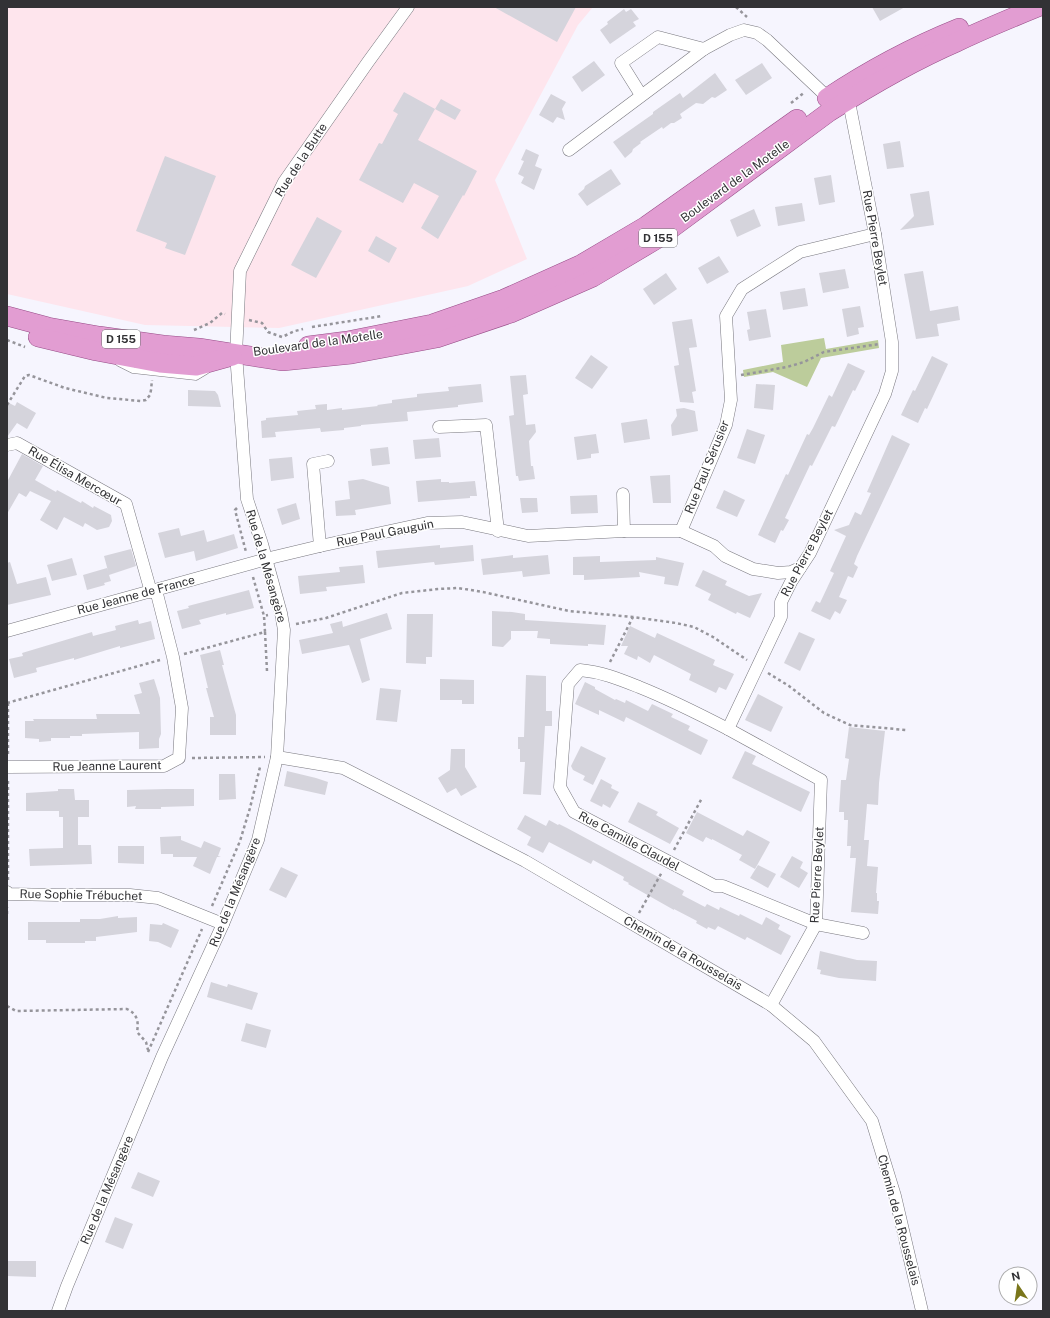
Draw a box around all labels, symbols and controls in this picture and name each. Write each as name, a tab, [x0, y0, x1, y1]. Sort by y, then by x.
street label: Rue de la Butte	[272, 120, 330, 199]
street label: Boulevard de la Motelle	[678, 137, 792, 225]
street label: Rue Pierre Beylet	[860, 189, 890, 287]
road number: D 155	[639, 229, 677, 247]
street label: Boulevard de la Motelle	[252, 327, 384, 359]
road number: D 155	[102, 330, 140, 348]
street label: Rue Paul Sérusier	[682, 418, 732, 516]
street label: Rue Élisa Mercœur	[26, 444, 124, 509]
street label: Rue Pierre Beylet	[778, 507, 836, 599]
street label: Rue de la Mésangère	[243, 508, 289, 624]
street label: Rue Paul Gauguin	[335, 517, 435, 549]
street label: Rue Jeanne de France	[76, 573, 197, 617]
street label: Rue Jeanne Laurent	[52, 758, 162, 774]
street label: Rue Camille Claudel	[576, 808, 682, 874]
street label: Rue Pierre Beylet	[807, 826, 827, 924]
street label: Rue de la Mésangère	[207, 835, 263, 949]
street label: Rue Sophie Trébuchet	[19, 887, 143, 903]
street label: Chemin de la Rousselais	[621, 913, 745, 993]
street label: Rue de la Mésangère	[78, 1133, 136, 1246]
street label: Chemin de la Rousselais	[875, 1153, 923, 1287]
north arrow	[998, 1266, 1038, 1306]
text: N	[1010, 1269, 1021, 1283]

